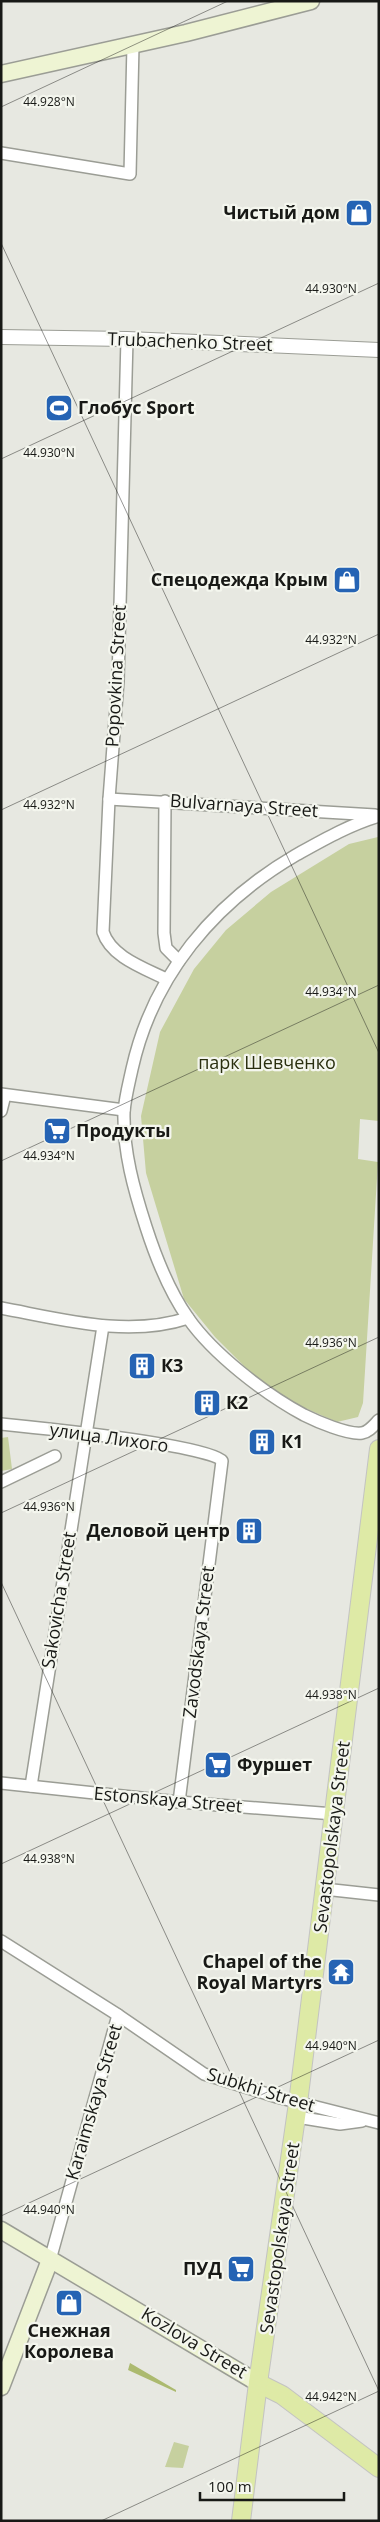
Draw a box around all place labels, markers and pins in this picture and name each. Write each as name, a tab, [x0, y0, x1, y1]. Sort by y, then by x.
shop icon: Чистый дом	[344, 198, 374, 228]
place label: Чистый дом	[223, 200, 340, 224]
sports icon: Глобус Sport	[44, 393, 74, 423]
place label: Глобус Sport	[78, 395, 195, 419]
shop icon: Спецодежда Крым	[332, 565, 362, 595]
place label: Спецодежда Крым	[151, 567, 328, 591]
supermarket icon: Продукты	[42, 1116, 72, 1146]
place label: Продукты	[76, 1118, 171, 1142]
building icon: К3	[127, 1351, 157, 1381]
place label: К3	[161, 1353, 183, 1377]
building icon: К2	[192, 1388, 222, 1418]
place label: К2	[226, 1390, 248, 1414]
building icon: К1	[247, 1427, 277, 1457]
place label: К1	[281, 1429, 303, 1453]
building icon: Деловой центр	[234, 1516, 264, 1546]
place label: Деловой центр	[86, 1518, 230, 1542]
supermarket icon: Фуршет	[203, 1750, 233, 1780]
place label: Фуршет	[237, 1752, 312, 1776]
place label: Chapel of the Royal Martyrs	[197, 1949, 322, 1994]
temple icon: Chapel of the Royal Martyrs	[326, 1957, 356, 1987]
supermarket icon: ПУД	[226, 2254, 256, 2284]
place label: ПУД	[183, 2256, 222, 2280]
shop icon: Снежная Королева	[54, 2288, 84, 2318]
place label: Снежная Королева	[24, 2318, 114, 2363]

